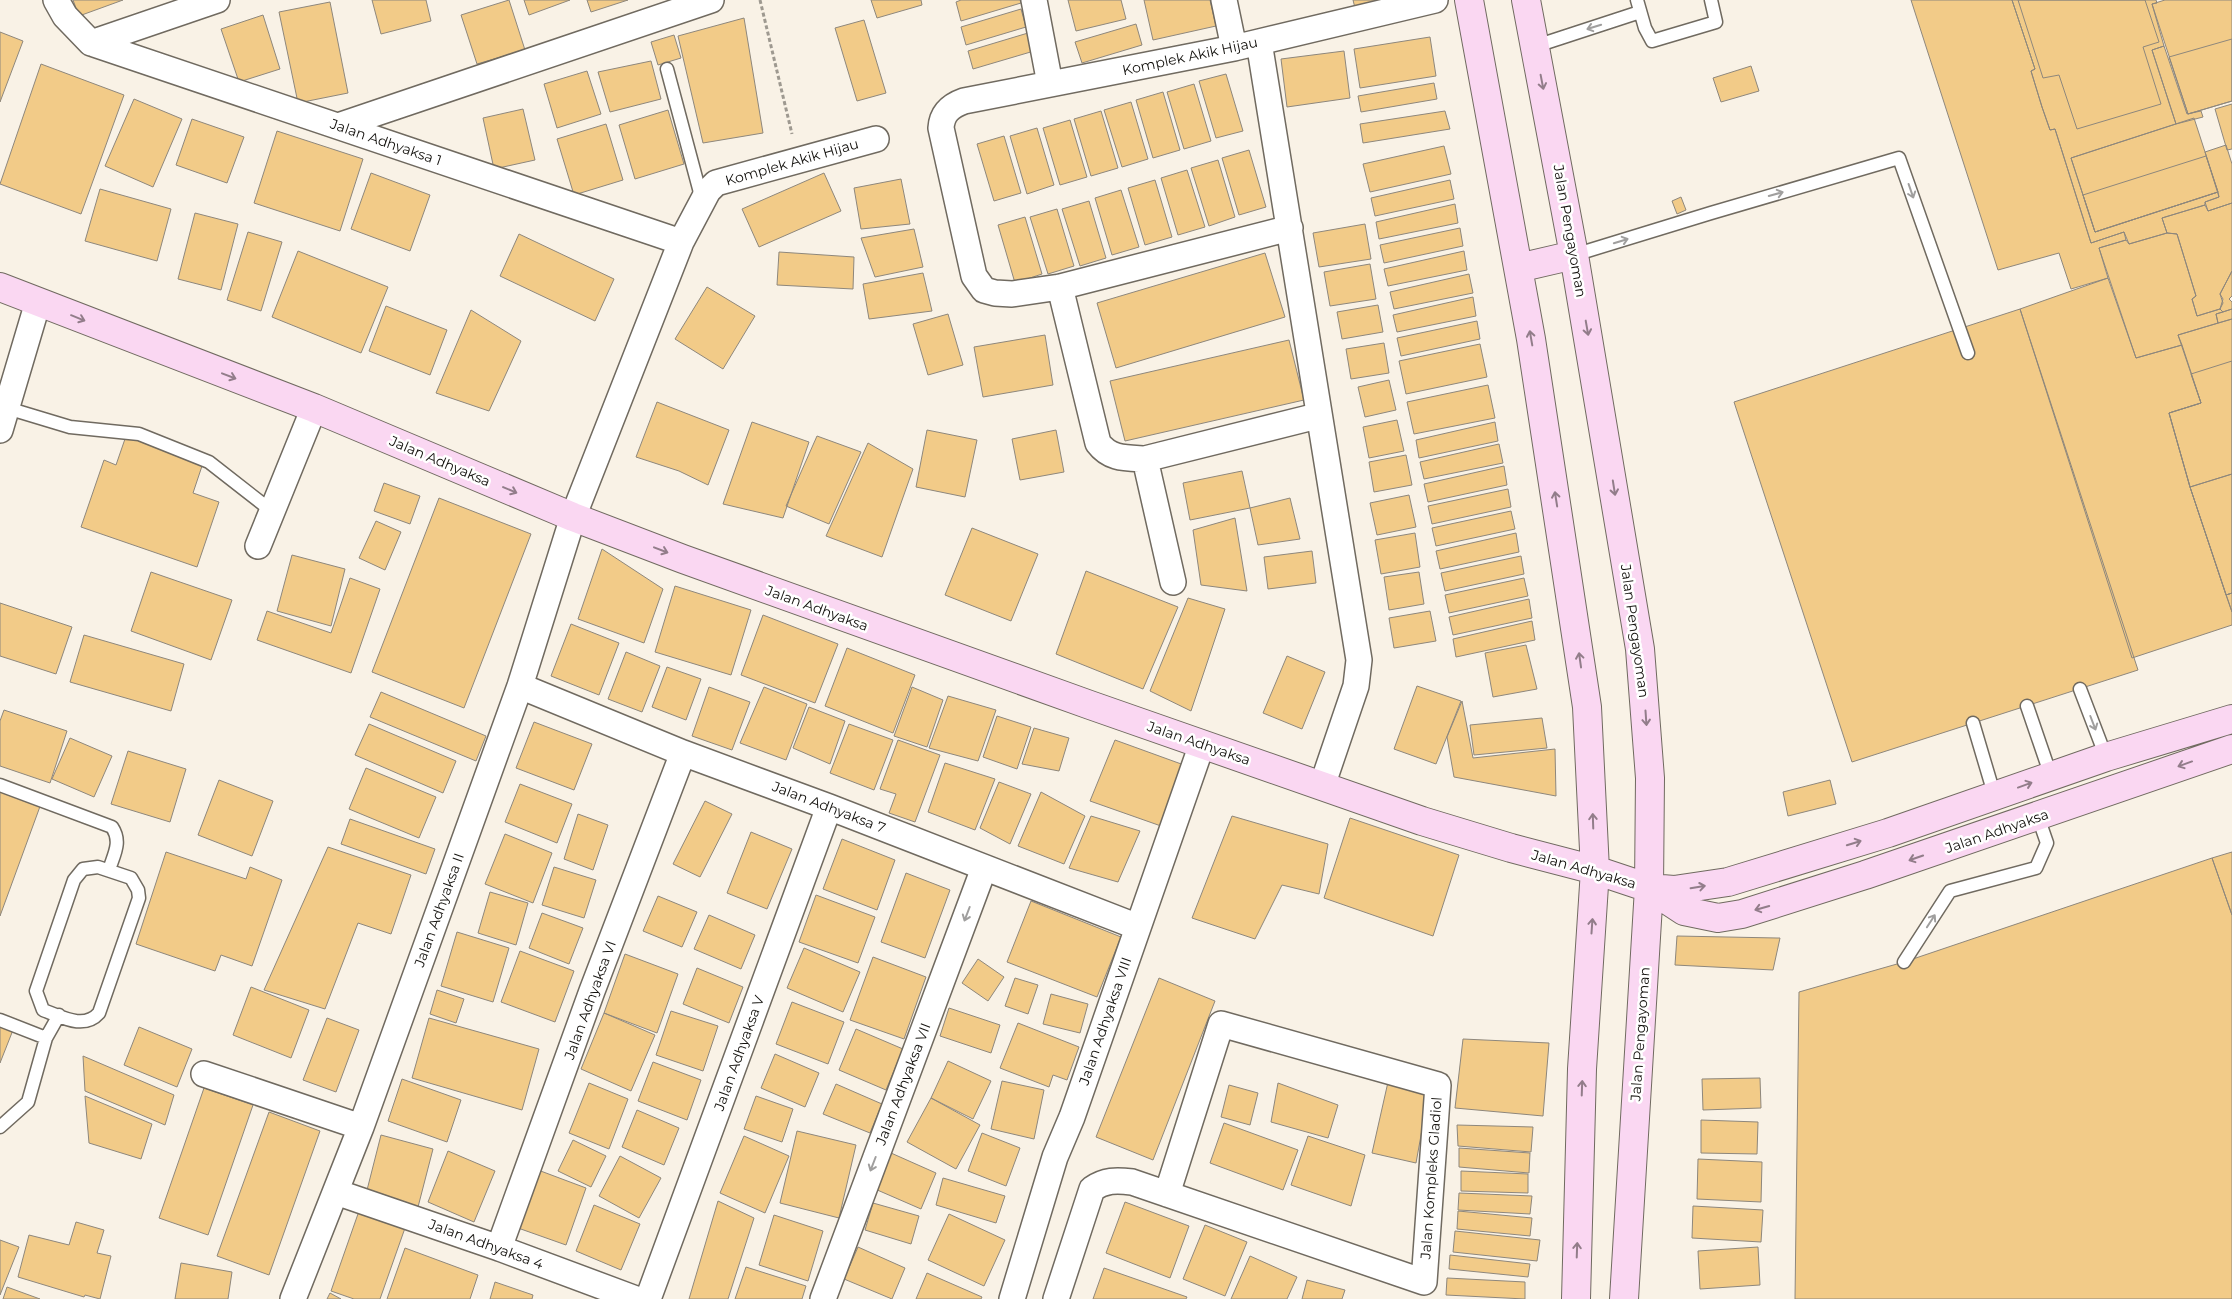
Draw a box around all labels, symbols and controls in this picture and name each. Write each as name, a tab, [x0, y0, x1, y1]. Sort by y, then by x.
one-way arrow	[1586, 22, 1602, 32]
street label: Komplek Akik Hijau	[1121, 33, 1259, 79]
one-way arrow	[1538, 74, 1548, 90]
street label: Jalan Adhyaksa 1	[327, 114, 444, 169]
street label: Komplek Akik Hijau	[723, 134, 861, 190]
street label: Jalan Pengayoman	[1549, 162, 1591, 299]
one-way arrow	[1906, 183, 1916, 199]
one-way arrow	[1768, 188, 1784, 198]
one-way arrow	[1612, 235, 1628, 245]
one-way arrow	[70, 313, 85, 323]
one-way arrow	[1582, 320, 1592, 336]
one-way arrow	[1525, 331, 1535, 347]
one-way arrow	[221, 372, 237, 381]
street label: Jalan Adhyaksa	[386, 431, 493, 490]
one-way arrow	[1609, 480, 1619, 496]
one-way arrow	[502, 485, 517, 495]
one-way arrow	[1551, 491, 1561, 507]
one-way arrow	[652, 546, 668, 555]
street label: Jalan Pengayoman	[1617, 562, 1653, 699]
street label: Jalan Adhyaksa	[762, 581, 871, 635]
one-way arrow	[1575, 652, 1585, 668]
one-way arrow	[1641, 710, 1650, 726]
one-way arrow	[2089, 715, 2098, 730]
street label: Jalan Adhyaksa	[1144, 717, 1253, 769]
one-way arrow	[2178, 760, 2194, 769]
street label: Jalan Adhyaksa 7	[769, 777, 888, 837]
one-way arrow	[2016, 780, 2032, 789]
street label: Jalan Adhyaksa	[1942, 805, 2051, 857]
one-way arrow	[1589, 814, 1598, 830]
one-way arrow	[1846, 838, 1862, 848]
street label: Jalan Adhyaksa	[1529, 845, 1638, 893]
street label: Jalan Adhyaksa II	[410, 851, 468, 970]
one-way arrow	[1909, 854, 1925, 863]
one-way arrow	[1690, 882, 1706, 892]
one-way arrow	[1754, 904, 1770, 913]
one-way arrow	[962, 906, 971, 921]
one-way arrow	[1926, 915, 1936, 929]
one-way arrow	[1587, 918, 1596, 934]
street label: Jalan Adhyaksa VI	[560, 938, 620, 1063]
street label: Jalan Adhyaksa VIII	[1074, 955, 1135, 1088]
street label: Jalan Pengayoman	[1626, 966, 1654, 1103]
street label: Jalan Adhyaksa V	[709, 993, 768, 1114]
street label: Jalan Adhyaksa VII	[871, 1020, 935, 1149]
one-way arrow	[1577, 1080, 1587, 1096]
street label: Jalan Kompleks Gladiol	[1416, 1096, 1446, 1261]
one-way arrow	[868, 1156, 877, 1171]
street label: Jalan Adhyaksa 4	[425, 1215, 547, 1273]
one-way arrow	[1572, 1243, 1582, 1259]

